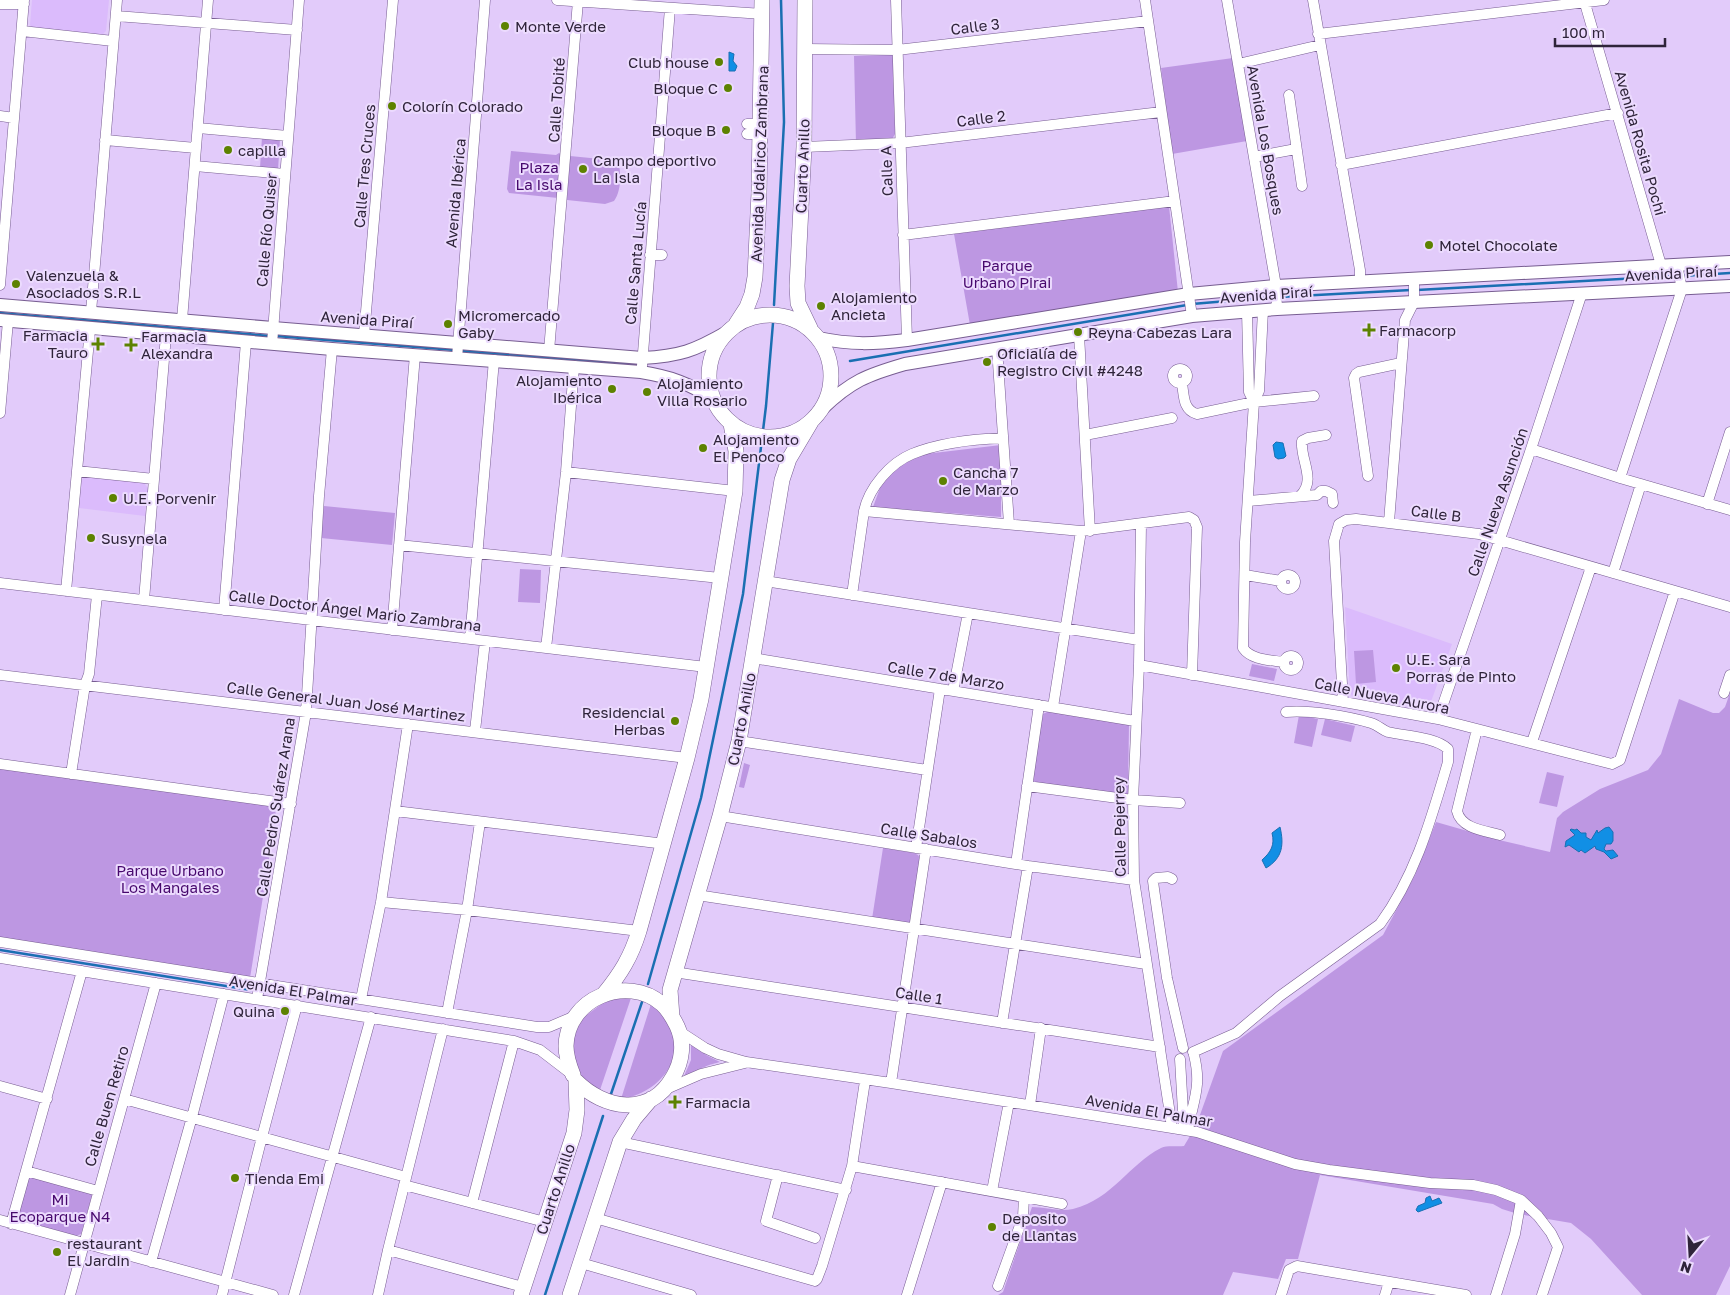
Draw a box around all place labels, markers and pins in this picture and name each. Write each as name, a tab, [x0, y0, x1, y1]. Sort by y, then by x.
place label: Monte Verde	[515, 17, 606, 35]
marker: Monte Verde	[499, 20, 511, 32]
place label: Club house	[628, 53, 709, 71]
marker: Club house	[713, 56, 725, 68]
place label: Bloque C	[653, 79, 718, 97]
marker: Bloque C	[722, 82, 734, 94]
place label: Colorín Colorado	[402, 97, 523, 115]
marker: Colorín Colorado	[386, 100, 398, 112]
place label: Bloque B	[651, 121, 716, 139]
marker: Bloque B	[720, 124, 732, 136]
place label: capilla	[238, 141, 286, 159]
marker: capilla	[222, 144, 234, 156]
place label: Campo deportivo La Isla	[593, 151, 716, 186]
marker: Campo deportivo La Isla	[577, 163, 589, 175]
place label: Motel Chocolate	[1439, 236, 1558, 254]
marker: Motel Chocolate	[1423, 239, 1435, 251]
place label: Valenzuela & Asociados S.R.L	[26, 266, 141, 301]
marker: Valenzuela & Asociados S.R.L	[10, 278, 22, 290]
place label: Alojamiento Ancieta	[831, 288, 917, 323]
marker: Alojamiento Ancieta	[815, 300, 827, 312]
place label: Micromercado Gaby	[458, 306, 560, 341]
marker: Micromercado Gaby	[442, 318, 454, 330]
place label: Farmacorp	[1379, 321, 1456, 339]
place label: Reyna Cabezas Lara	[1088, 323, 1232, 341]
marker: Farmacorp	[1363, 324, 1375, 336]
place label: Farmacia Tauro	[23, 326, 88, 361]
marker: Reyna Cabezas Lara	[1072, 326, 1084, 338]
place label: Farmacia Alexandra	[141, 327, 213, 362]
marker: Farmacia Tauro	[92, 338, 104, 350]
marker: Farmacia Alexandra	[125, 339, 137, 351]
place label: Oficialía de Registro Civil #4248	[997, 344, 1143, 379]
marker: Oficialía de Registro Civil #4248	[981, 356, 993, 368]
place label: Alojamiento Ibérica	[516, 371, 602, 406]
place label: Alojamiento Villa Rosario	[657, 374, 747, 409]
marker: Alojamiento Ibérica	[606, 383, 618, 395]
marker: Alojamiento Villa Rosario	[641, 386, 653, 398]
place label: Alojamiento El Penoco	[713, 430, 799, 465]
marker: Alojamiento El Penoco	[697, 442, 709, 454]
place label: Cancha 7 de Marzo	[953, 463, 1019, 498]
marker: Cancha 7 de Marzo	[937, 475, 949, 487]
place label: U.E. Porvenir	[123, 489, 216, 507]
marker: U.E. Porvenir	[107, 492, 119, 504]
place label: Susynela	[101, 529, 167, 547]
marker: Susynela	[85, 532, 97, 544]
place label: U.E. Sara Porras de Pinto	[1406, 650, 1516, 685]
marker: U.E. Sara Porras de Pinto	[1390, 662, 1402, 674]
place label: Residencial Herbas	[582, 703, 665, 738]
marker: Residencial Herbas	[669, 715, 681, 727]
place label: Quina	[233, 1002, 275, 1020]
marker: Quina	[279, 1005, 291, 1017]
place label: Farmacia	[685, 1093, 750, 1111]
marker: Farmacia	[669, 1096, 681, 1108]
place label: Tienda Emi	[245, 1169, 324, 1187]
marker: Tienda Emi	[229, 1172, 241, 1184]
place label: Deposito de Llantas	[1002, 1209, 1077, 1244]
marker: Deposito de Llantas	[986, 1221, 998, 1233]
place label: restaurant El Jardin	[67, 1234, 142, 1269]
marker: restaurant El Jardin	[51, 1246, 63, 1258]

